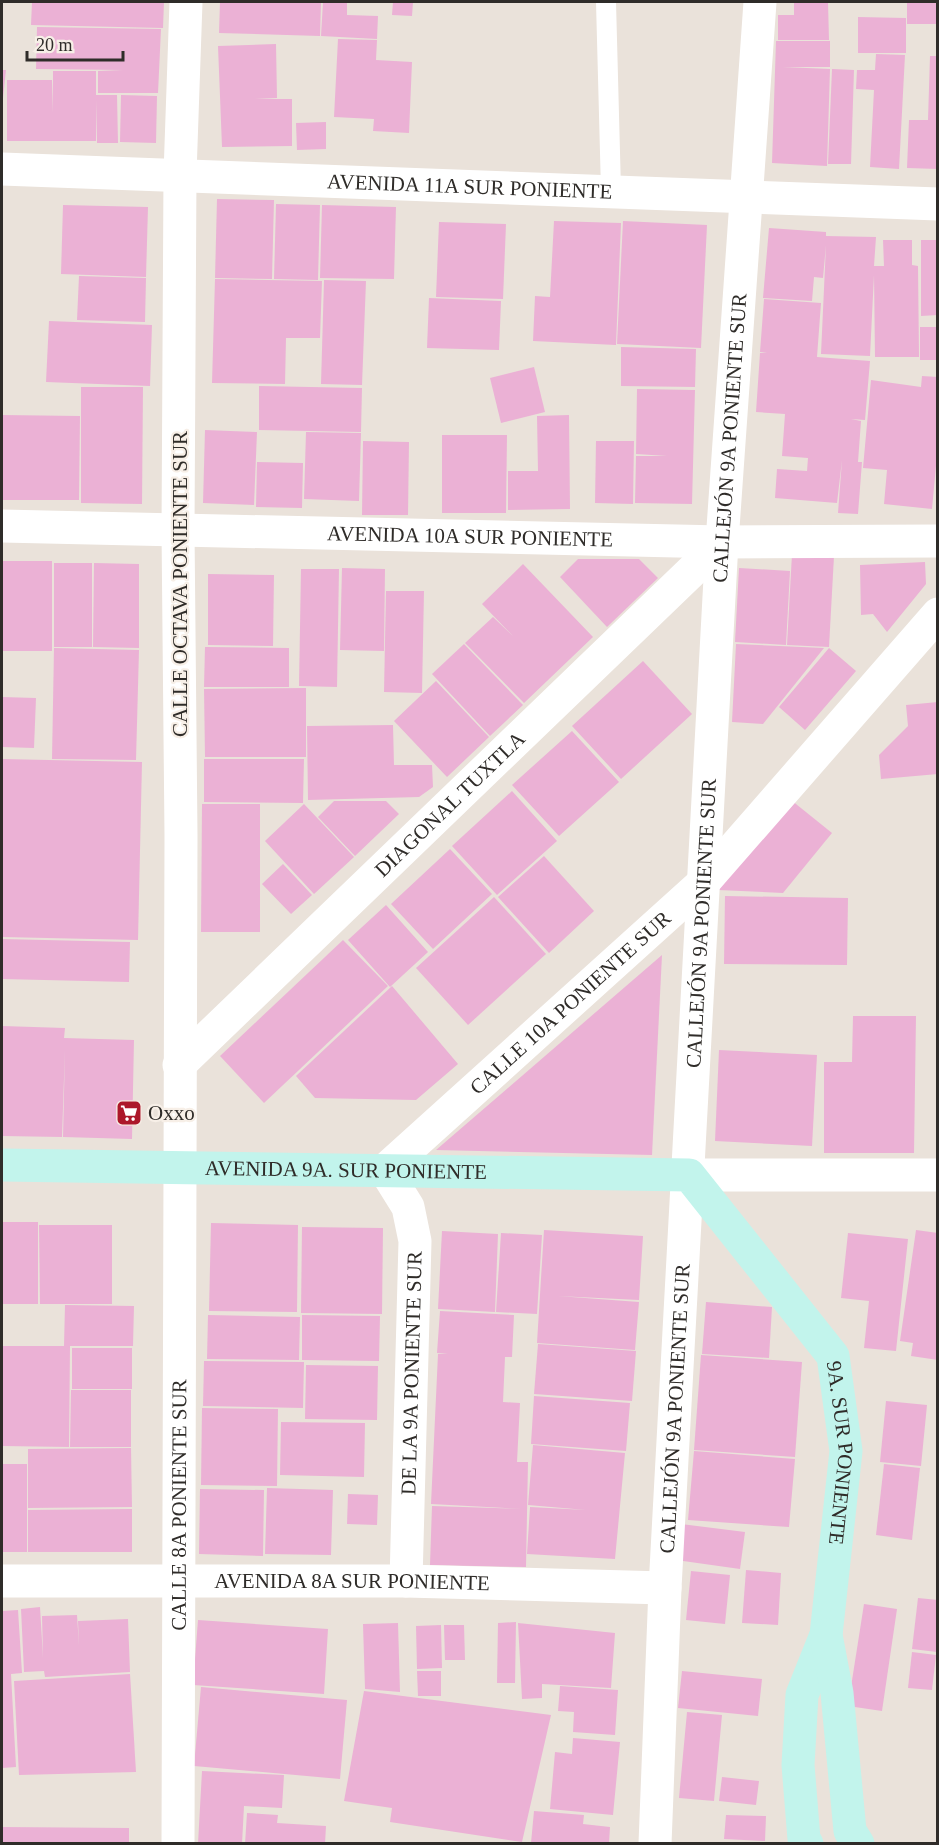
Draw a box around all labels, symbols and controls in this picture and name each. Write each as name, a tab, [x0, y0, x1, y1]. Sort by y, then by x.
scale bar	[27, 24, 123, 62]
text: 20 m	[36, 35, 73, 55]
street label: AVENIDA 11A SUR PONIENTE	[327, 169, 613, 204]
street label: CALLEJÓN 9A PONIENTE SUR	[708, 293, 751, 583]
street label: CALLE OCTAVA PONIENTE SUR	[168, 431, 192, 737]
street label: AVENIDA 10A SUR PONIENTE	[327, 521, 613, 552]
street label: DIAGONAL TUXTLA	[370, 726, 530, 882]
street label: CALLEJÓN 9A PONIENTE SUR	[681, 778, 721, 1069]
street label: CALLE 10A PONIENTE SUR	[465, 906, 676, 1099]
supermarket icon: Oxxo	[114, 1098, 144, 1128]
place label: Oxxo	[148, 1101, 195, 1125]
street label: AVENIDA 9A. SUR PONIENTE	[205, 1156, 487, 1184]
street label: DE LA 9A PONIENTE SUR	[396, 1251, 427, 1495]
street label: CALLEJÓN 9A PONIENTE SUR	[655, 1263, 695, 1554]
street label: 9A. SUR PONIENTE	[822, 1359, 858, 1546]
street label: CALLE 8A PONIENTE SUR	[167, 1379, 191, 1631]
street label: AVENIDA 8A SUR PONIENTE	[214, 1569, 490, 1595]

